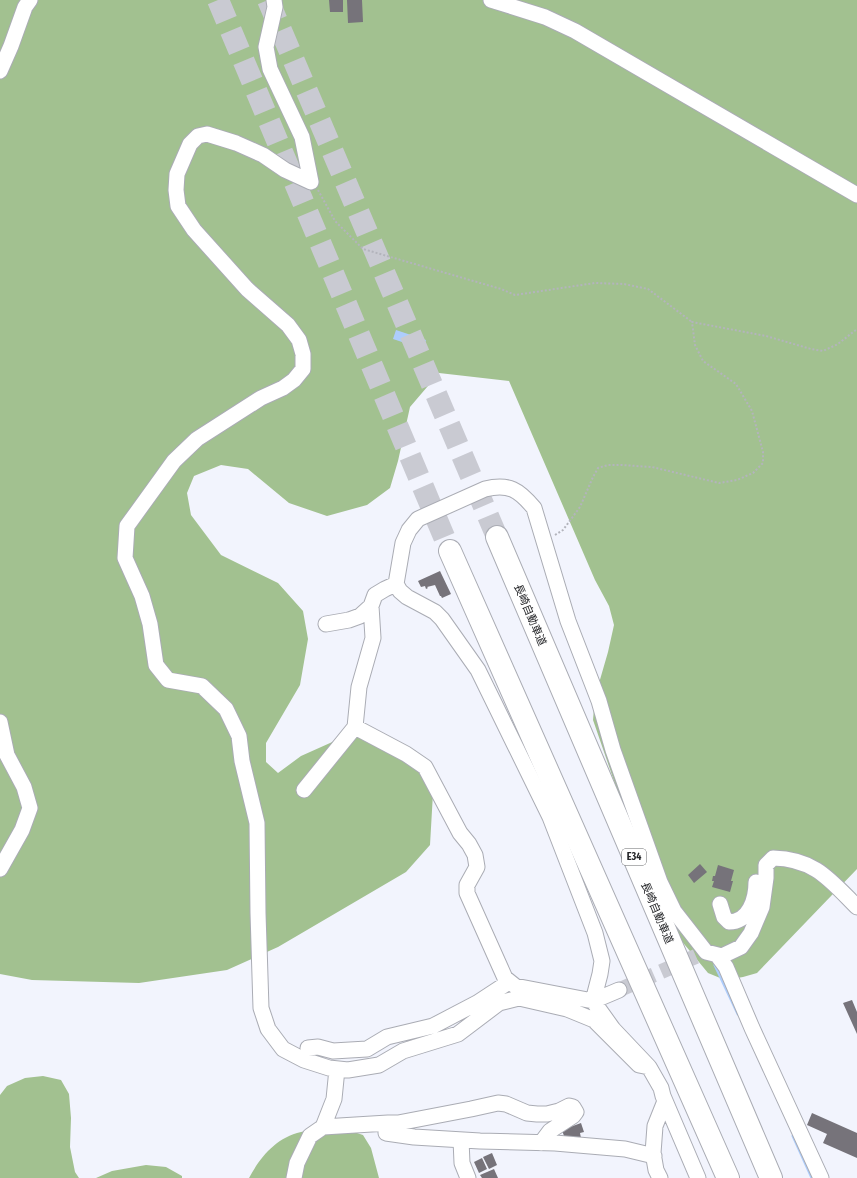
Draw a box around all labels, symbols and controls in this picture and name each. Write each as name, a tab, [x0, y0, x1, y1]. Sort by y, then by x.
street label: 長崎自動車道	[511, 582, 549, 648]
road number: E34	[622, 849, 646, 865]
street label: 長崎自動車道	[638, 880, 676, 946]

